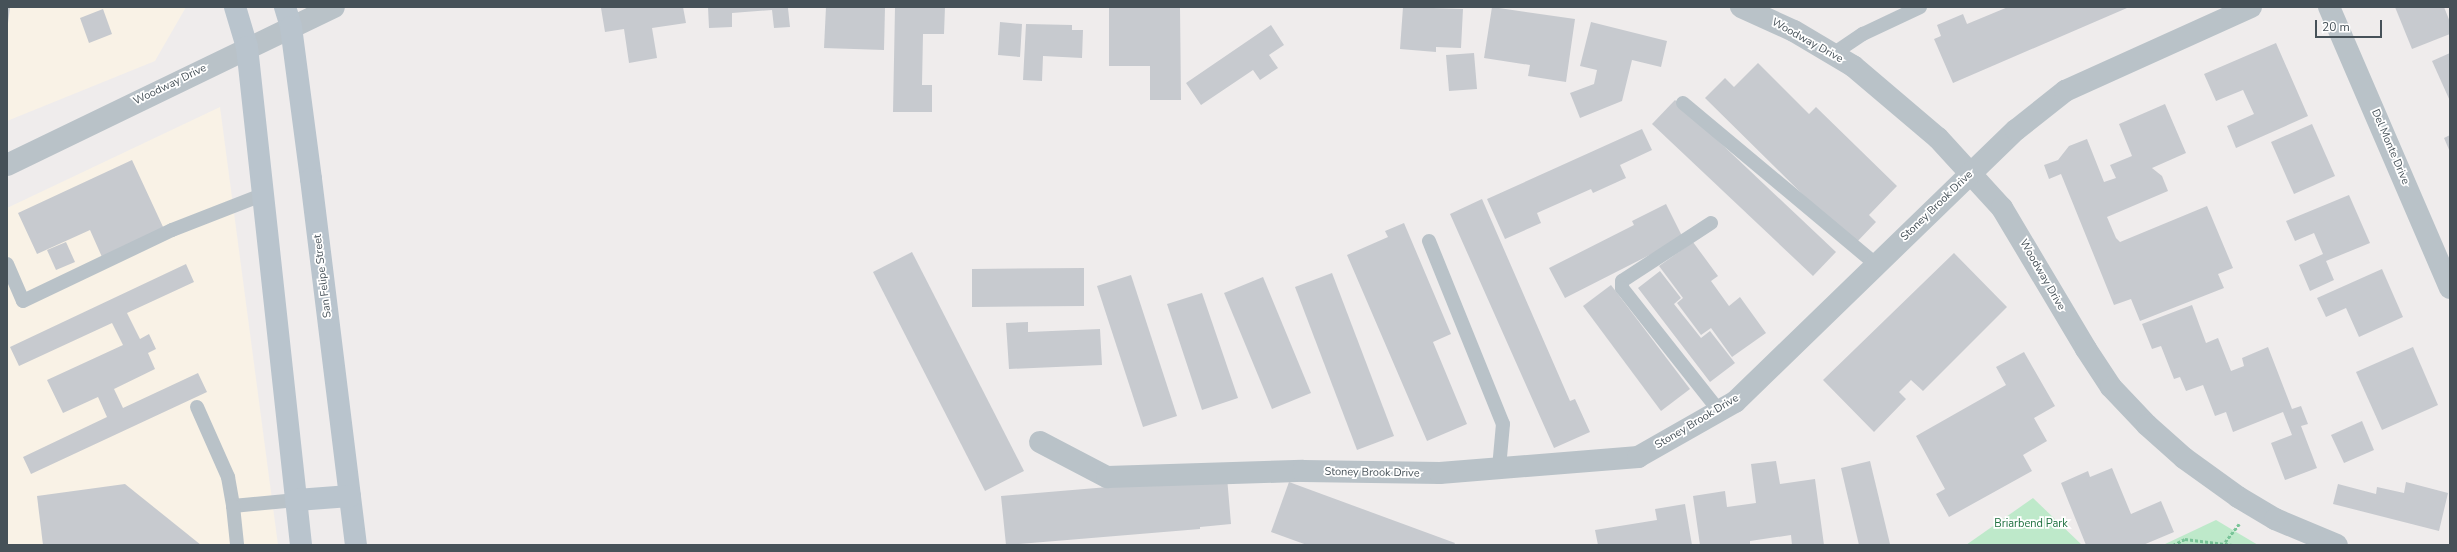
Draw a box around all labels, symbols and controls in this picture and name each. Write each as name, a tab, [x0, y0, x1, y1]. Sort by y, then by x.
scale bar	[2317, 12, 2384, 38]
street label: Woodway Drive	[1769, 16, 1845, 66]
text: 20 m	[2322, 19, 2350, 35]
street label: Woodway Drive	[131, 62, 209, 108]
street label: Del Monte Drive	[2368, 107, 2412, 187]
street label: Stoney Brook Drive	[1898, 168, 1976, 244]
street label: San Felipe Street	[311, 233, 335, 319]
street label: Woodway Drive	[2016, 237, 2068, 313]
street label: Stoney Brook Drive	[1653, 392, 1741, 452]
street label: Stoney Brook Drive	[1324, 466, 1420, 480]
park label: Briarbend Park	[1994, 517, 2068, 531]

